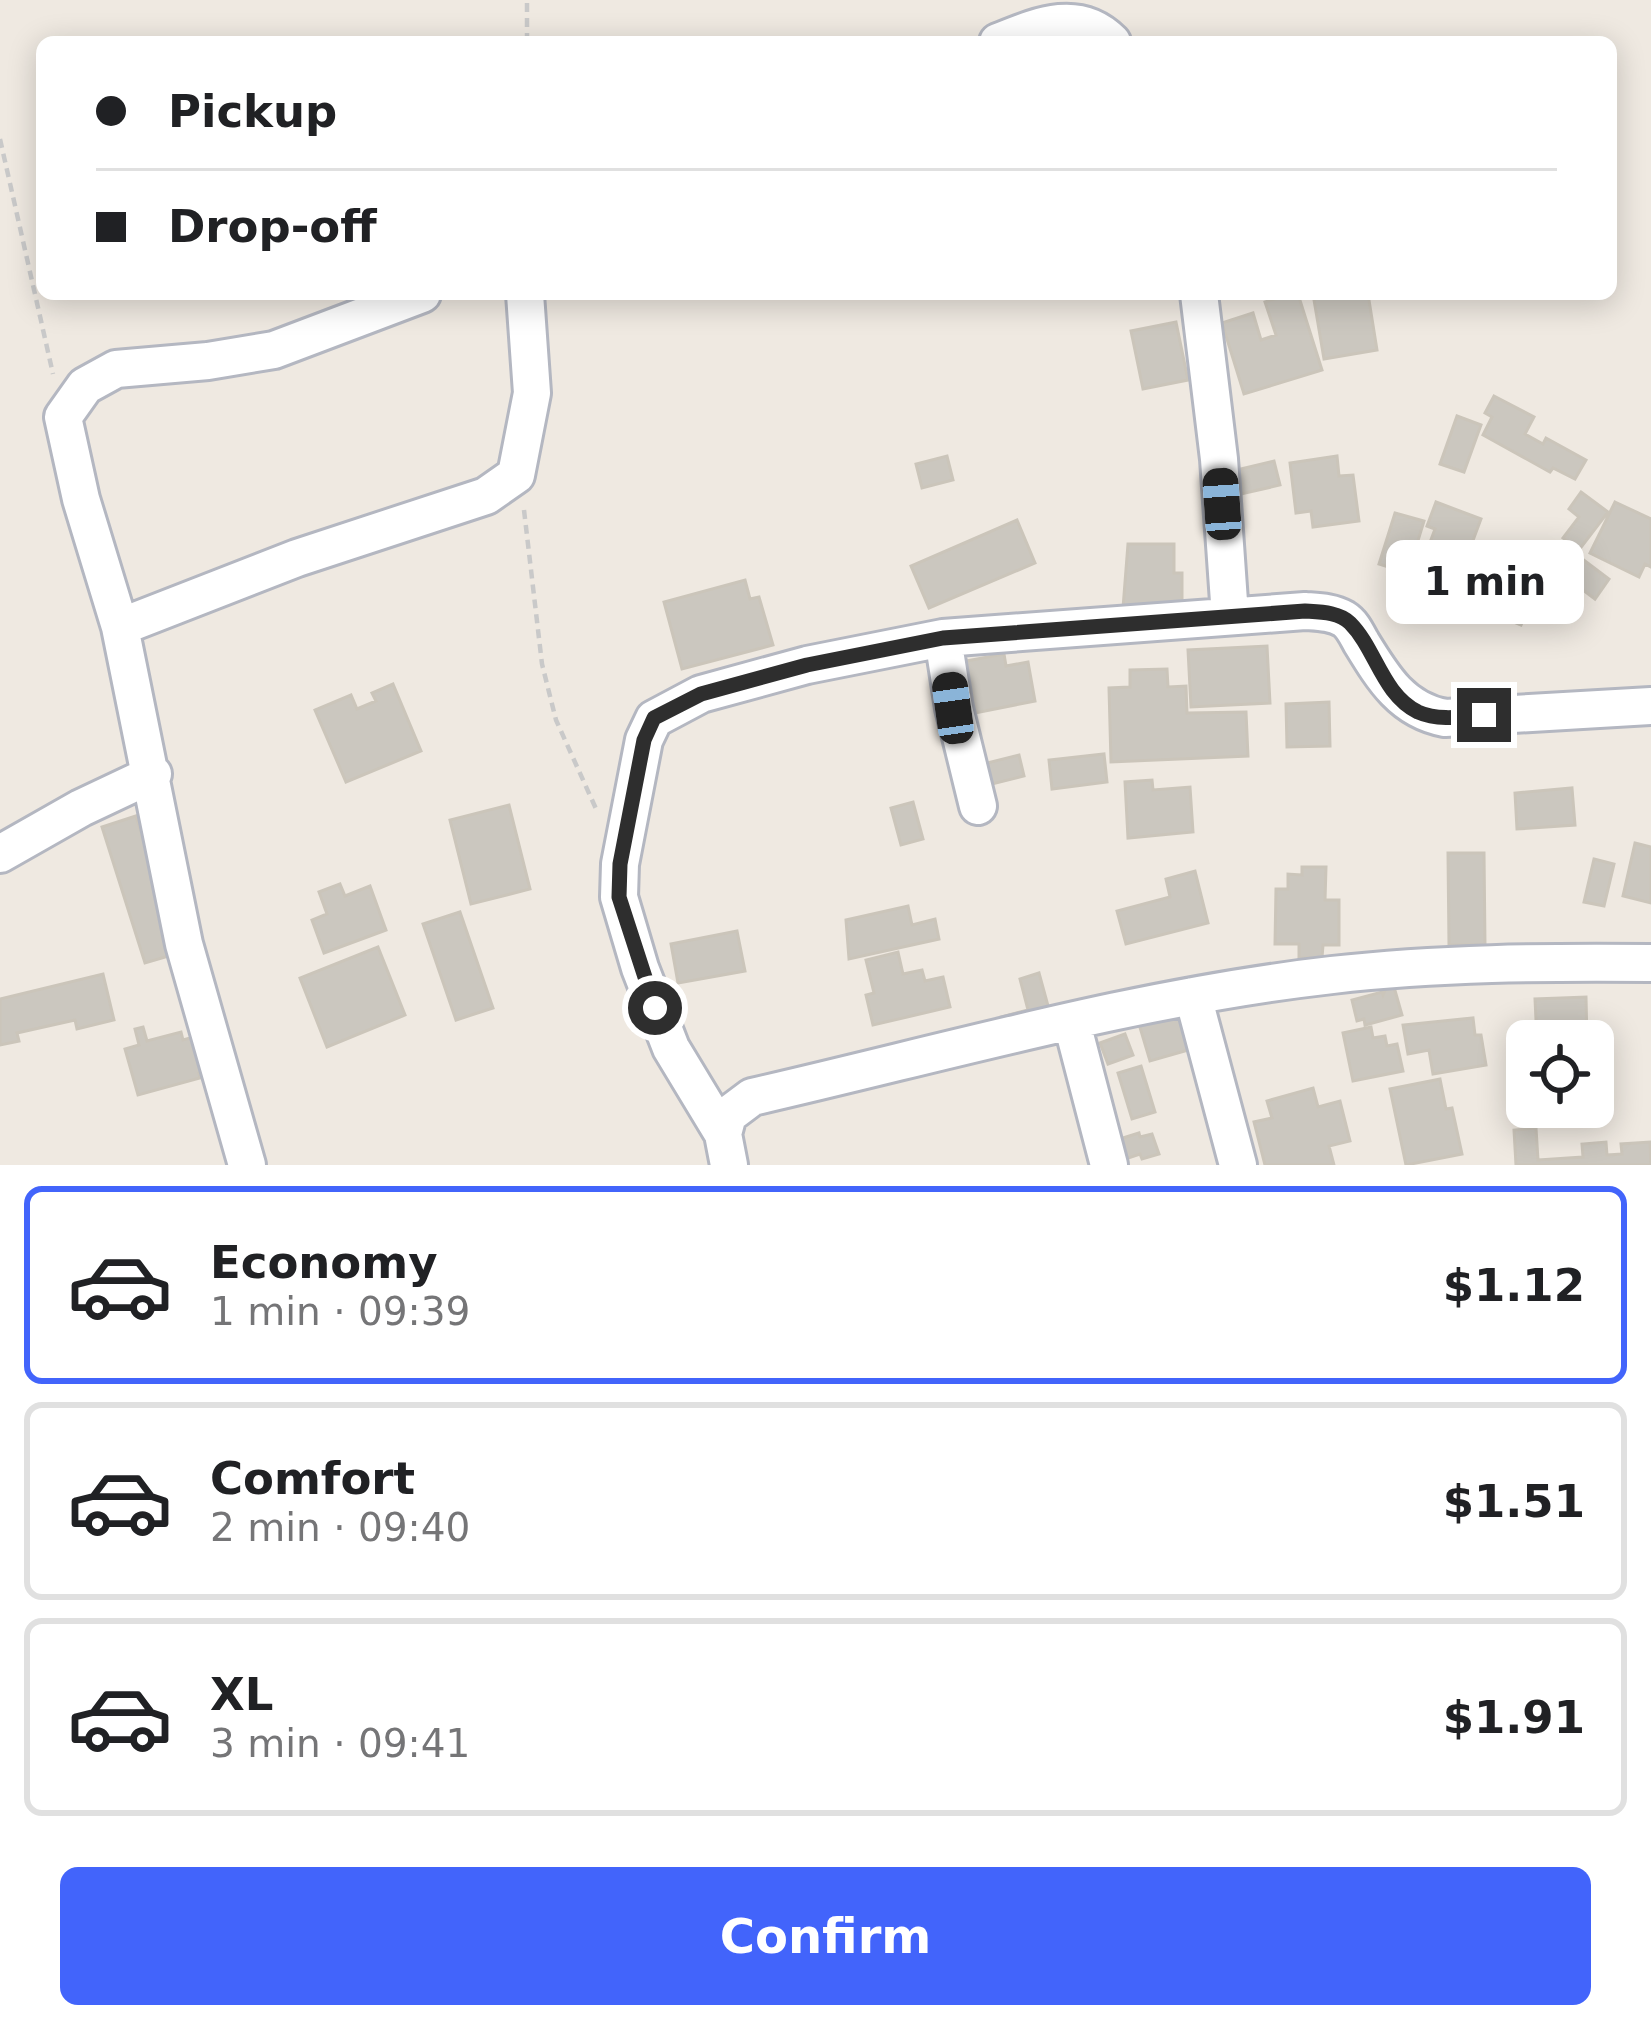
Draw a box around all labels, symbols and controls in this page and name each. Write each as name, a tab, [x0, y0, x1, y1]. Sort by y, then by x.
text: Pickup	[168, 85, 337, 138]
text: Drop-off	[168, 200, 377, 253]
car	[1202, 467, 1242, 541]
callout: 1 min	[1385, 541, 1583, 625]
text: 1 min	[1424, 559, 1546, 604]
car	[930, 670, 976, 746]
route end	[1457, 688, 1511, 742]
route start	[628, 981, 682, 1035]
map controls	[1506, 1020, 1614, 1128]
button: locate	[1506, 1020, 1614, 1128]
icon: car	[66, 1231, 174, 1339]
text: Economy	[210, 1236, 438, 1289]
text: $1.12	[1443, 1259, 1585, 1312]
text: 1 min · 09:39	[210, 1289, 470, 1334]
icon: car	[66, 1447, 174, 1555]
text: Comfort	[210, 1452, 415, 1505]
text: $1.51	[1443, 1475, 1585, 1528]
text: 2 min · 09:40	[210, 1505, 470, 1550]
icon: car	[66, 1663, 174, 1771]
text: XL	[210, 1668, 273, 1721]
text: $1.91	[1443, 1691, 1585, 1744]
text: 3 min · 09:41	[210, 1721, 470, 1766]
button: Confirm	[60, 1867, 1591, 2005]

